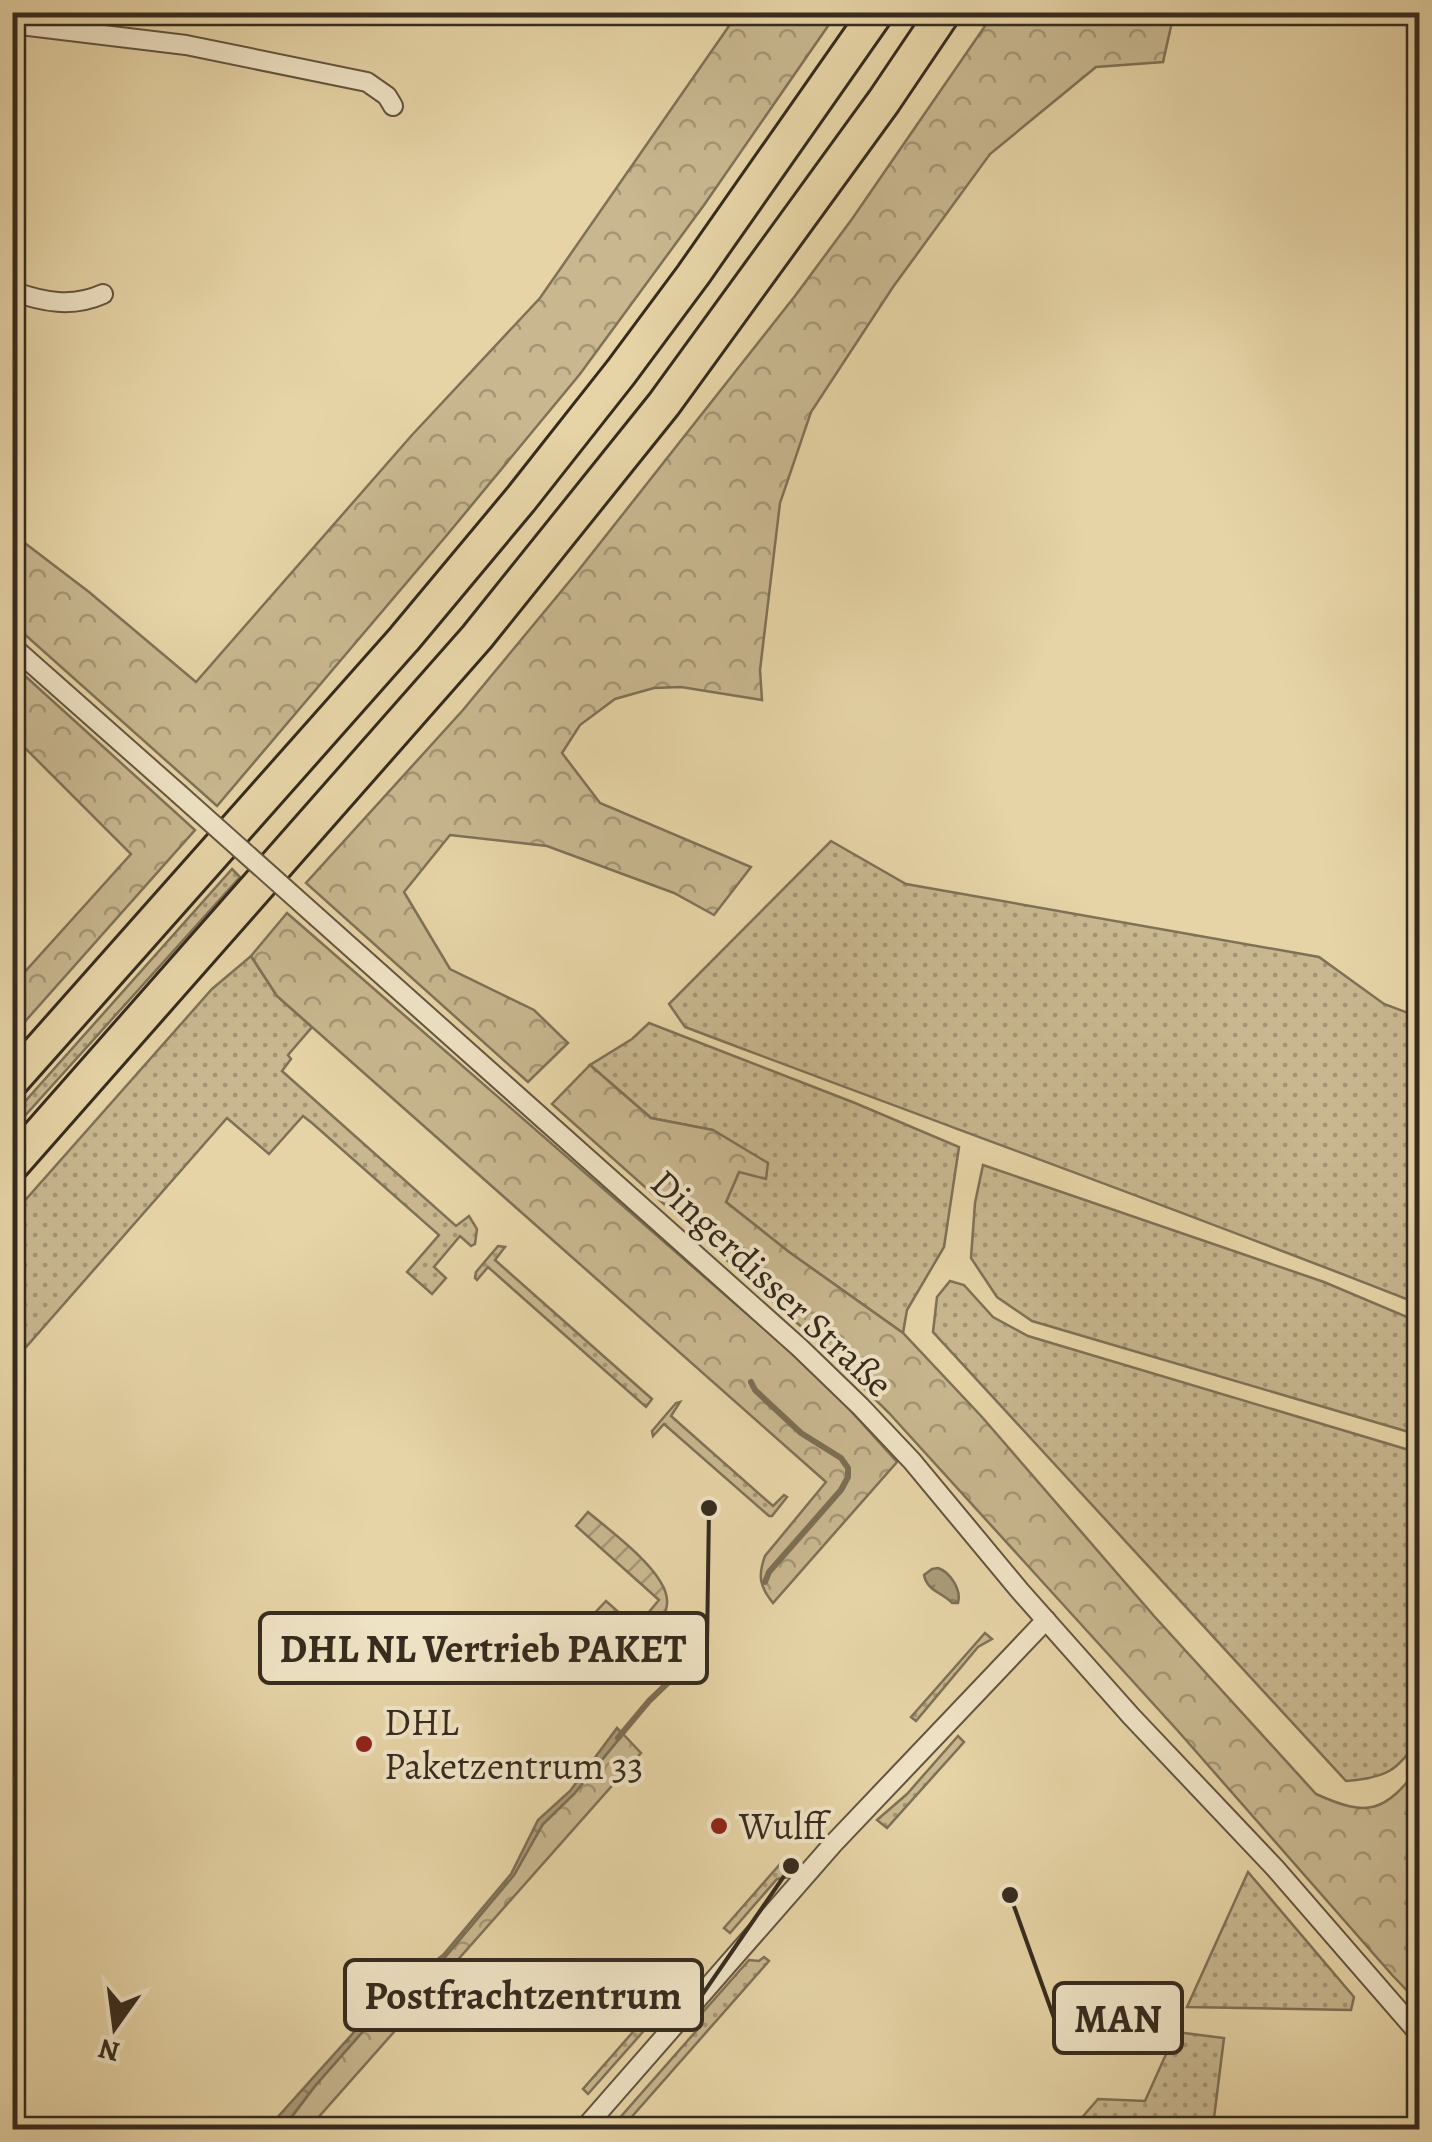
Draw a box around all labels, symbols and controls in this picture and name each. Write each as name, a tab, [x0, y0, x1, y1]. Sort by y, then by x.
street label: Dingerdisser Straße	[640, 1157, 904, 1409]
callout: DHL NL Vertrieb PAKET	[260, 1613, 707, 1683]
text: DHL NL Vertrieb PAKET	[280, 1621, 687, 1676]
place label: DHL Paketzentrum 33	[384, 1696, 643, 1792]
marker: DHL Paketzentrum 33	[353, 1733, 375, 1755]
place label: Wulff	[738, 1800, 832, 1852]
marker: Wulff	[708, 1815, 730, 1837]
callout: Postfrachtzentrum	[345, 1960, 702, 2030]
text: Postfrachtzentrum	[364, 1968, 682, 2023]
north arrow	[65, 1977, 165, 2077]
callout: MAN	[1054, 1983, 1182, 2053]
text: MAN	[1074, 1991, 1162, 2046]
text: N	[95, 2029, 124, 2071]

